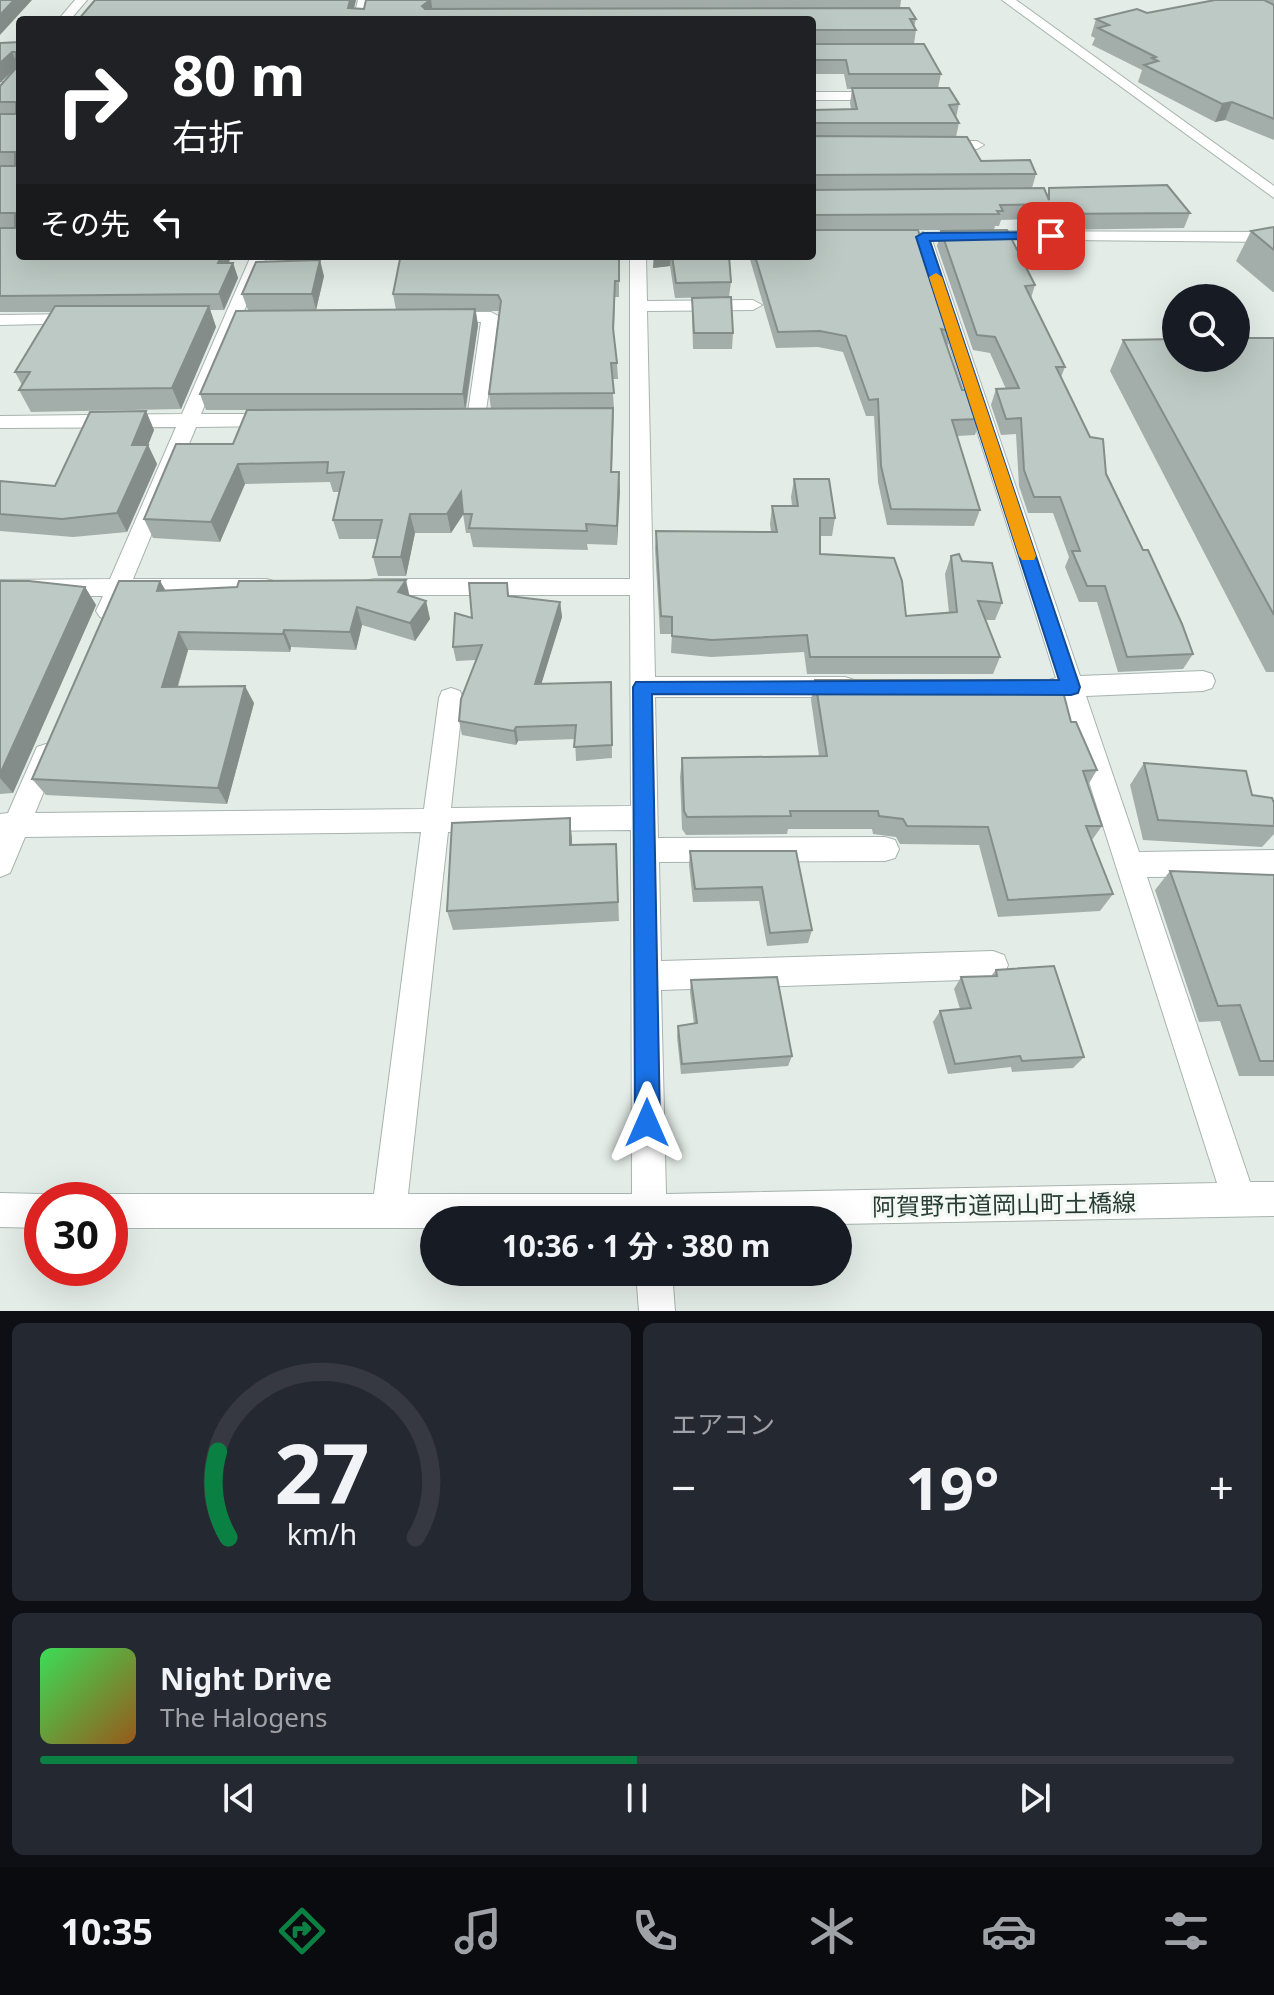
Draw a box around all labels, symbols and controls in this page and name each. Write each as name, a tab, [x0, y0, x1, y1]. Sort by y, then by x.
text: 80 m	[172, 36, 305, 112]
icon: right	[40, 48, 144, 152]
text: 右折	[172, 112, 244, 161]
icon: left	[146, 200, 190, 244]
pin	[1017, 202, 1085, 270]
text: その先	[40, 203, 130, 244]
icon: arrive	[1029, 214, 1073, 258]
map controls	[1162, 284, 1250, 372]
button: search	[1162, 284, 1250, 372]
position arrow	[605, 1081, 689, 1165]
speed limit sign: 30	[24, 1182, 128, 1286]
street label: 阿賀野市道岡山町土橋線	[872, 1185, 1136, 1223]
text: 10:36 · 1 分 · 380 m	[502, 1225, 770, 1266]
text: エアコン	[671, 1406, 775, 1442]
text: 27	[274, 1415, 369, 1528]
text: 19°	[905, 1446, 1000, 1528]
text: −	[671, 1457, 696, 1517]
text: +	[1209, 1457, 1234, 1517]
text: km/h	[286, 1514, 357, 1553]
text: Night Drive	[160, 1658, 332, 1699]
text: The Halogens	[160, 1699, 327, 1735]
icon: previous	[217, 1776, 261, 1820]
icon: pause	[615, 1776, 659, 1820]
icon: next	[1013, 1776, 1057, 1820]
icon: directions	[274, 1903, 330, 1959]
icon: music	[450, 1903, 506, 1959]
icon: phone	[627, 1903, 683, 1959]
icon: climate	[804, 1903, 860, 1959]
icon: car	[981, 1903, 1037, 1959]
icon: filters	[1158, 1903, 1214, 1959]
text: 10:35	[60, 1907, 153, 1956]

